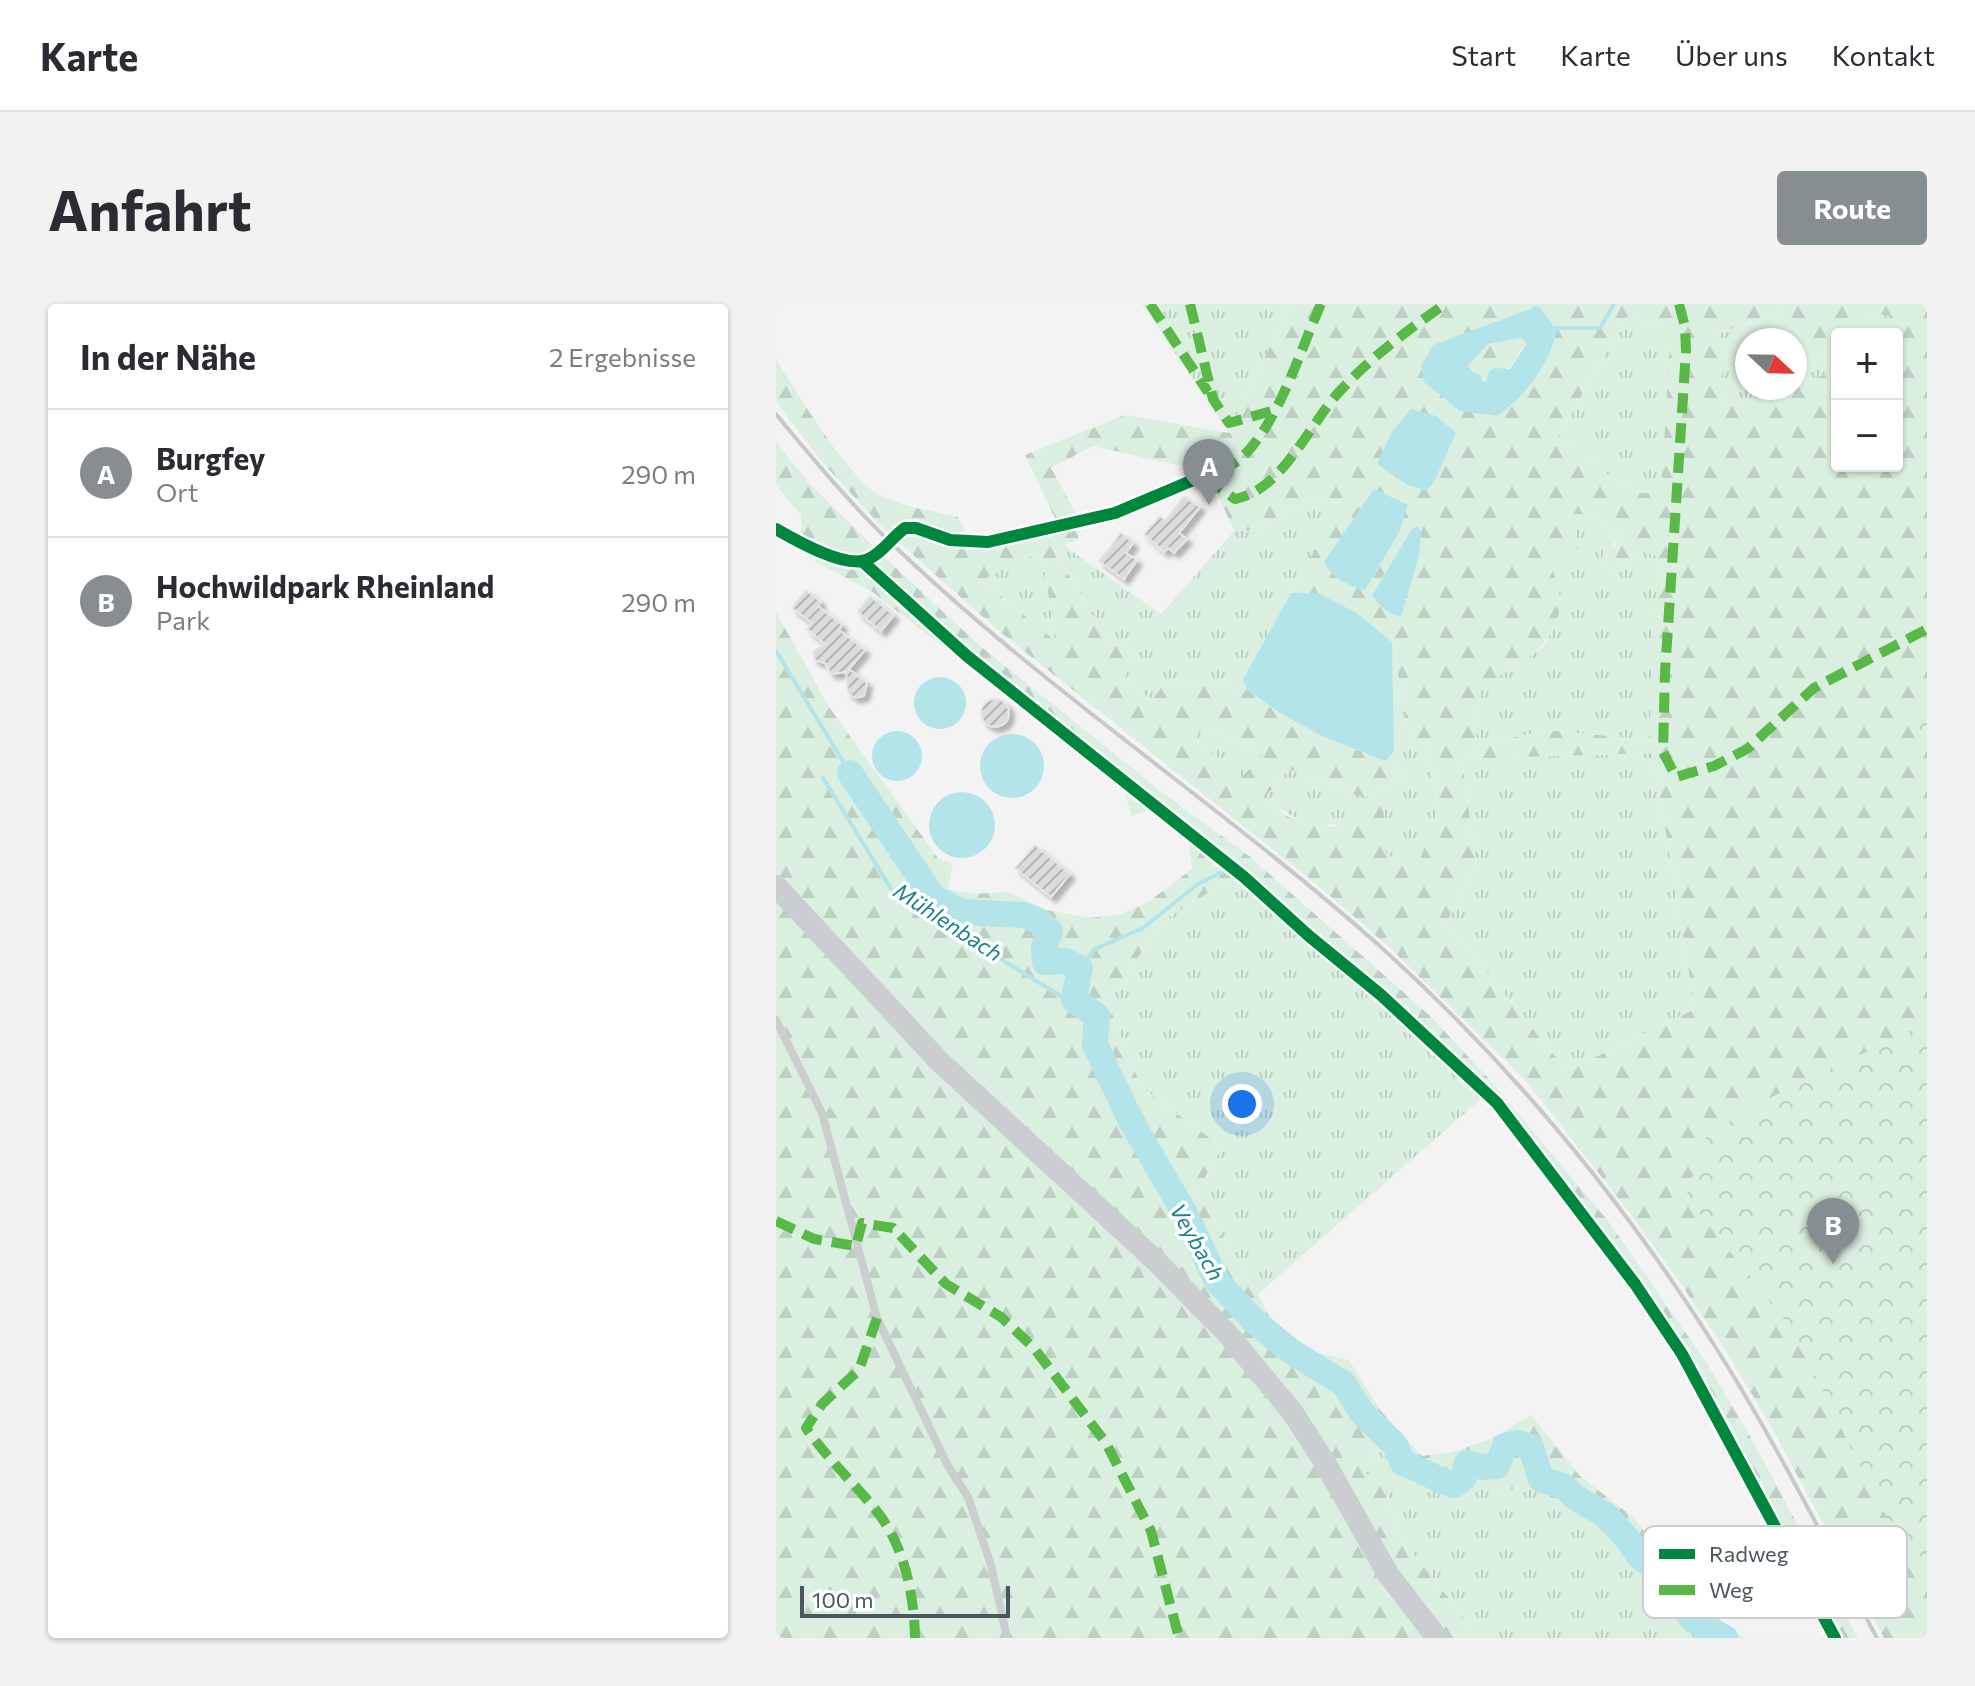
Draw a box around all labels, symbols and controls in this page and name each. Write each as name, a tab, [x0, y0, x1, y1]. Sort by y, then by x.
text: Karte	[40, 32, 138, 79]
text: Start	[1451, 38, 1516, 72]
text: Karte	[1560, 38, 1631, 72]
text: Über uns	[1675, 38, 1788, 72]
text: Kontakt	[1832, 38, 1935, 72]
button: Route	[1777, 171, 1927, 245]
text: Anfahrt	[48, 174, 252, 243]
north arrow	[1735, 328, 1807, 400]
map controls	[1831, 328, 1903, 472]
button: +	[1831, 328, 1903, 400]
text: In der Nähe	[80, 335, 256, 377]
text: 2 Ergebnisse	[549, 341, 696, 372]
button: −	[1831, 400, 1903, 472]
text: Burgfey	[156, 439, 265, 476]
pin: A	[1183, 439, 1235, 505]
text: A	[97, 458, 115, 489]
text: 290 m	[621, 458, 696, 489]
text: Ort	[156, 476, 198, 507]
text: Hochwildpark Rheinland	[156, 567, 494, 604]
text: B	[97, 586, 115, 617]
text: 290 m	[621, 586, 696, 617]
text: Park	[156, 604, 210, 635]
water label: Mühlenbach	[889, 877, 1007, 967]
your location	[1222, 1084, 1262, 1124]
water label: Veybach	[1165, 1198, 1230, 1285]
pin: B	[1807, 1198, 1859, 1264]
legend	[1643, 1526, 1907, 1618]
text: Radweg	[1709, 1540, 1789, 1567]
text: Weg	[1709, 1576, 1754, 1603]
scale bar	[800, 1582, 1010, 1618]
text: 100 m	[812, 1586, 874, 1613]

